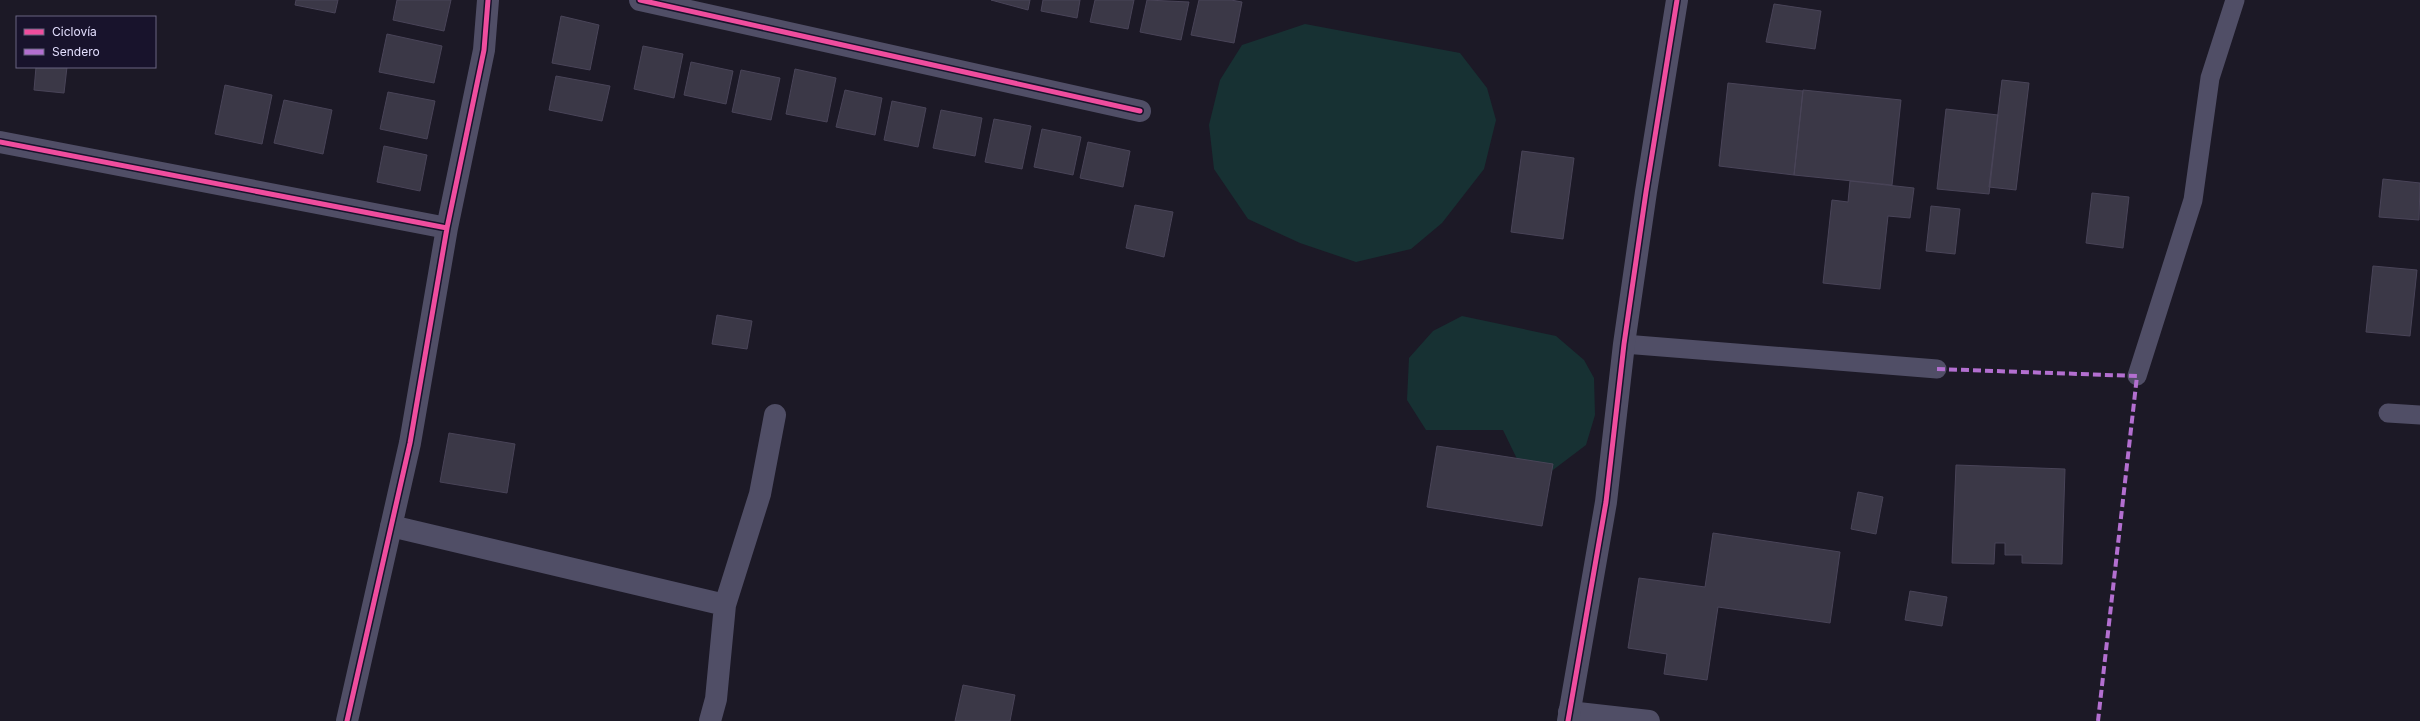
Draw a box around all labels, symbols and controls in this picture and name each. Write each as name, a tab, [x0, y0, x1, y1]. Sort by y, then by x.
legend	[16, 16, 156, 68]
text: Ciclovía	[52, 24, 97, 39]
text: Sendero	[52, 44, 100, 59]

